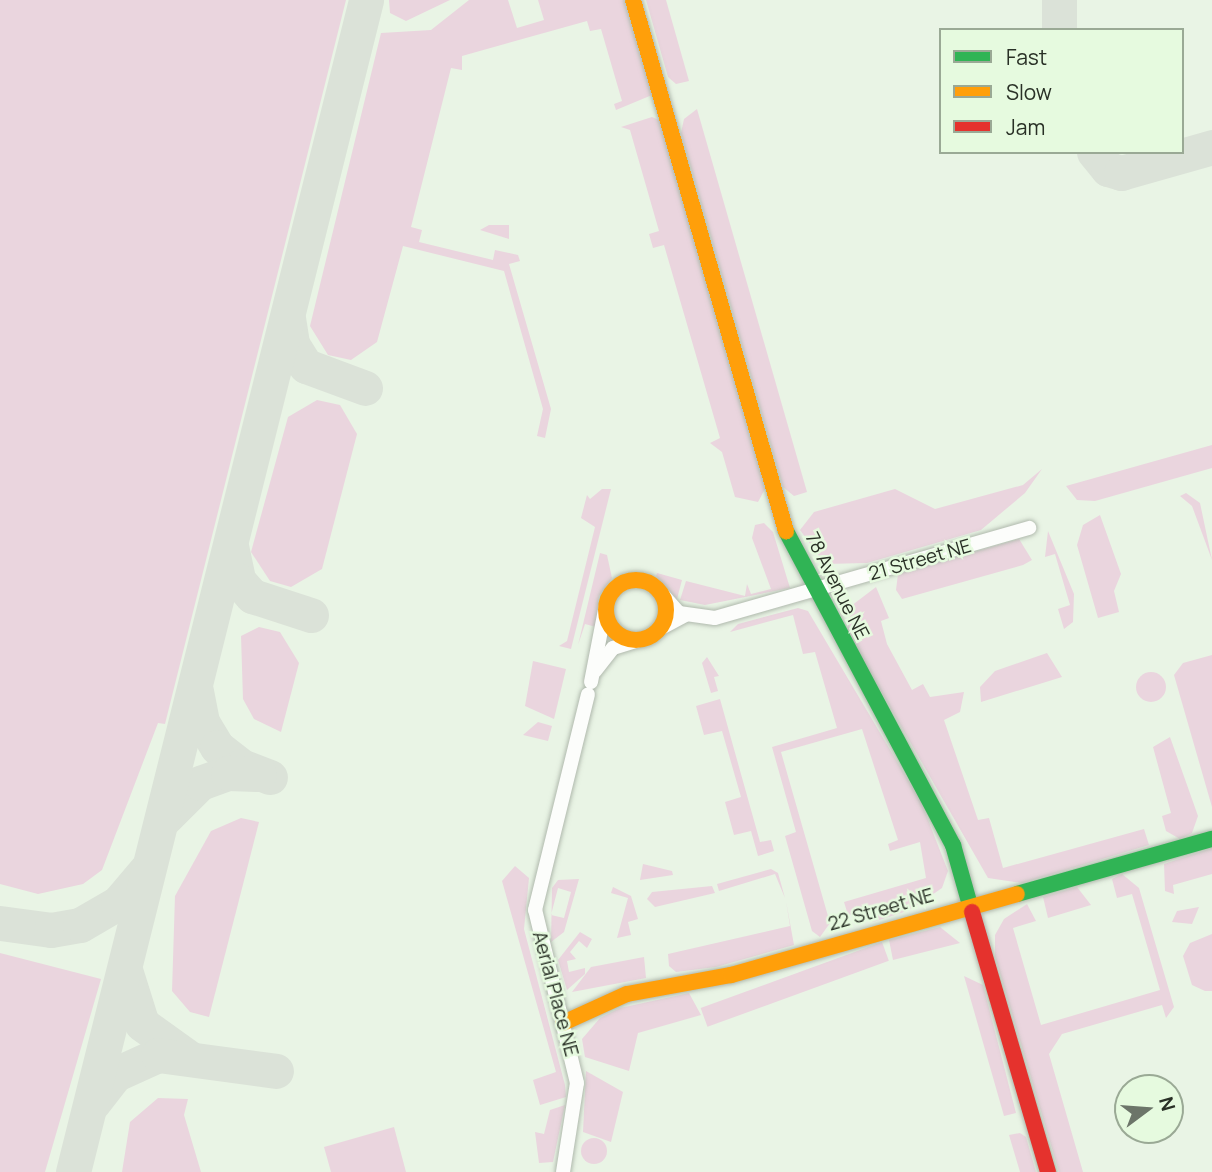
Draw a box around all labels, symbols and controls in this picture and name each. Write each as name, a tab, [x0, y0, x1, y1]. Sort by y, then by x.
legend	[939, 28, 1184, 154]
text: Fast	[1006, 43, 1047, 71]
text: Slow	[1006, 78, 1052, 106]
text: Jam	[1006, 113, 1045, 141]
street label: 78 Avenue NE	[800, 529, 874, 643]
street label: 21 Street NE	[866, 535, 974, 585]
street label: 22 Street NE	[826, 884, 936, 936]
street label: Aerial Place NE	[527, 929, 583, 1059]
north arrow	[1114, 1074, 1184, 1144]
text: N	[1153, 1094, 1182, 1114]

